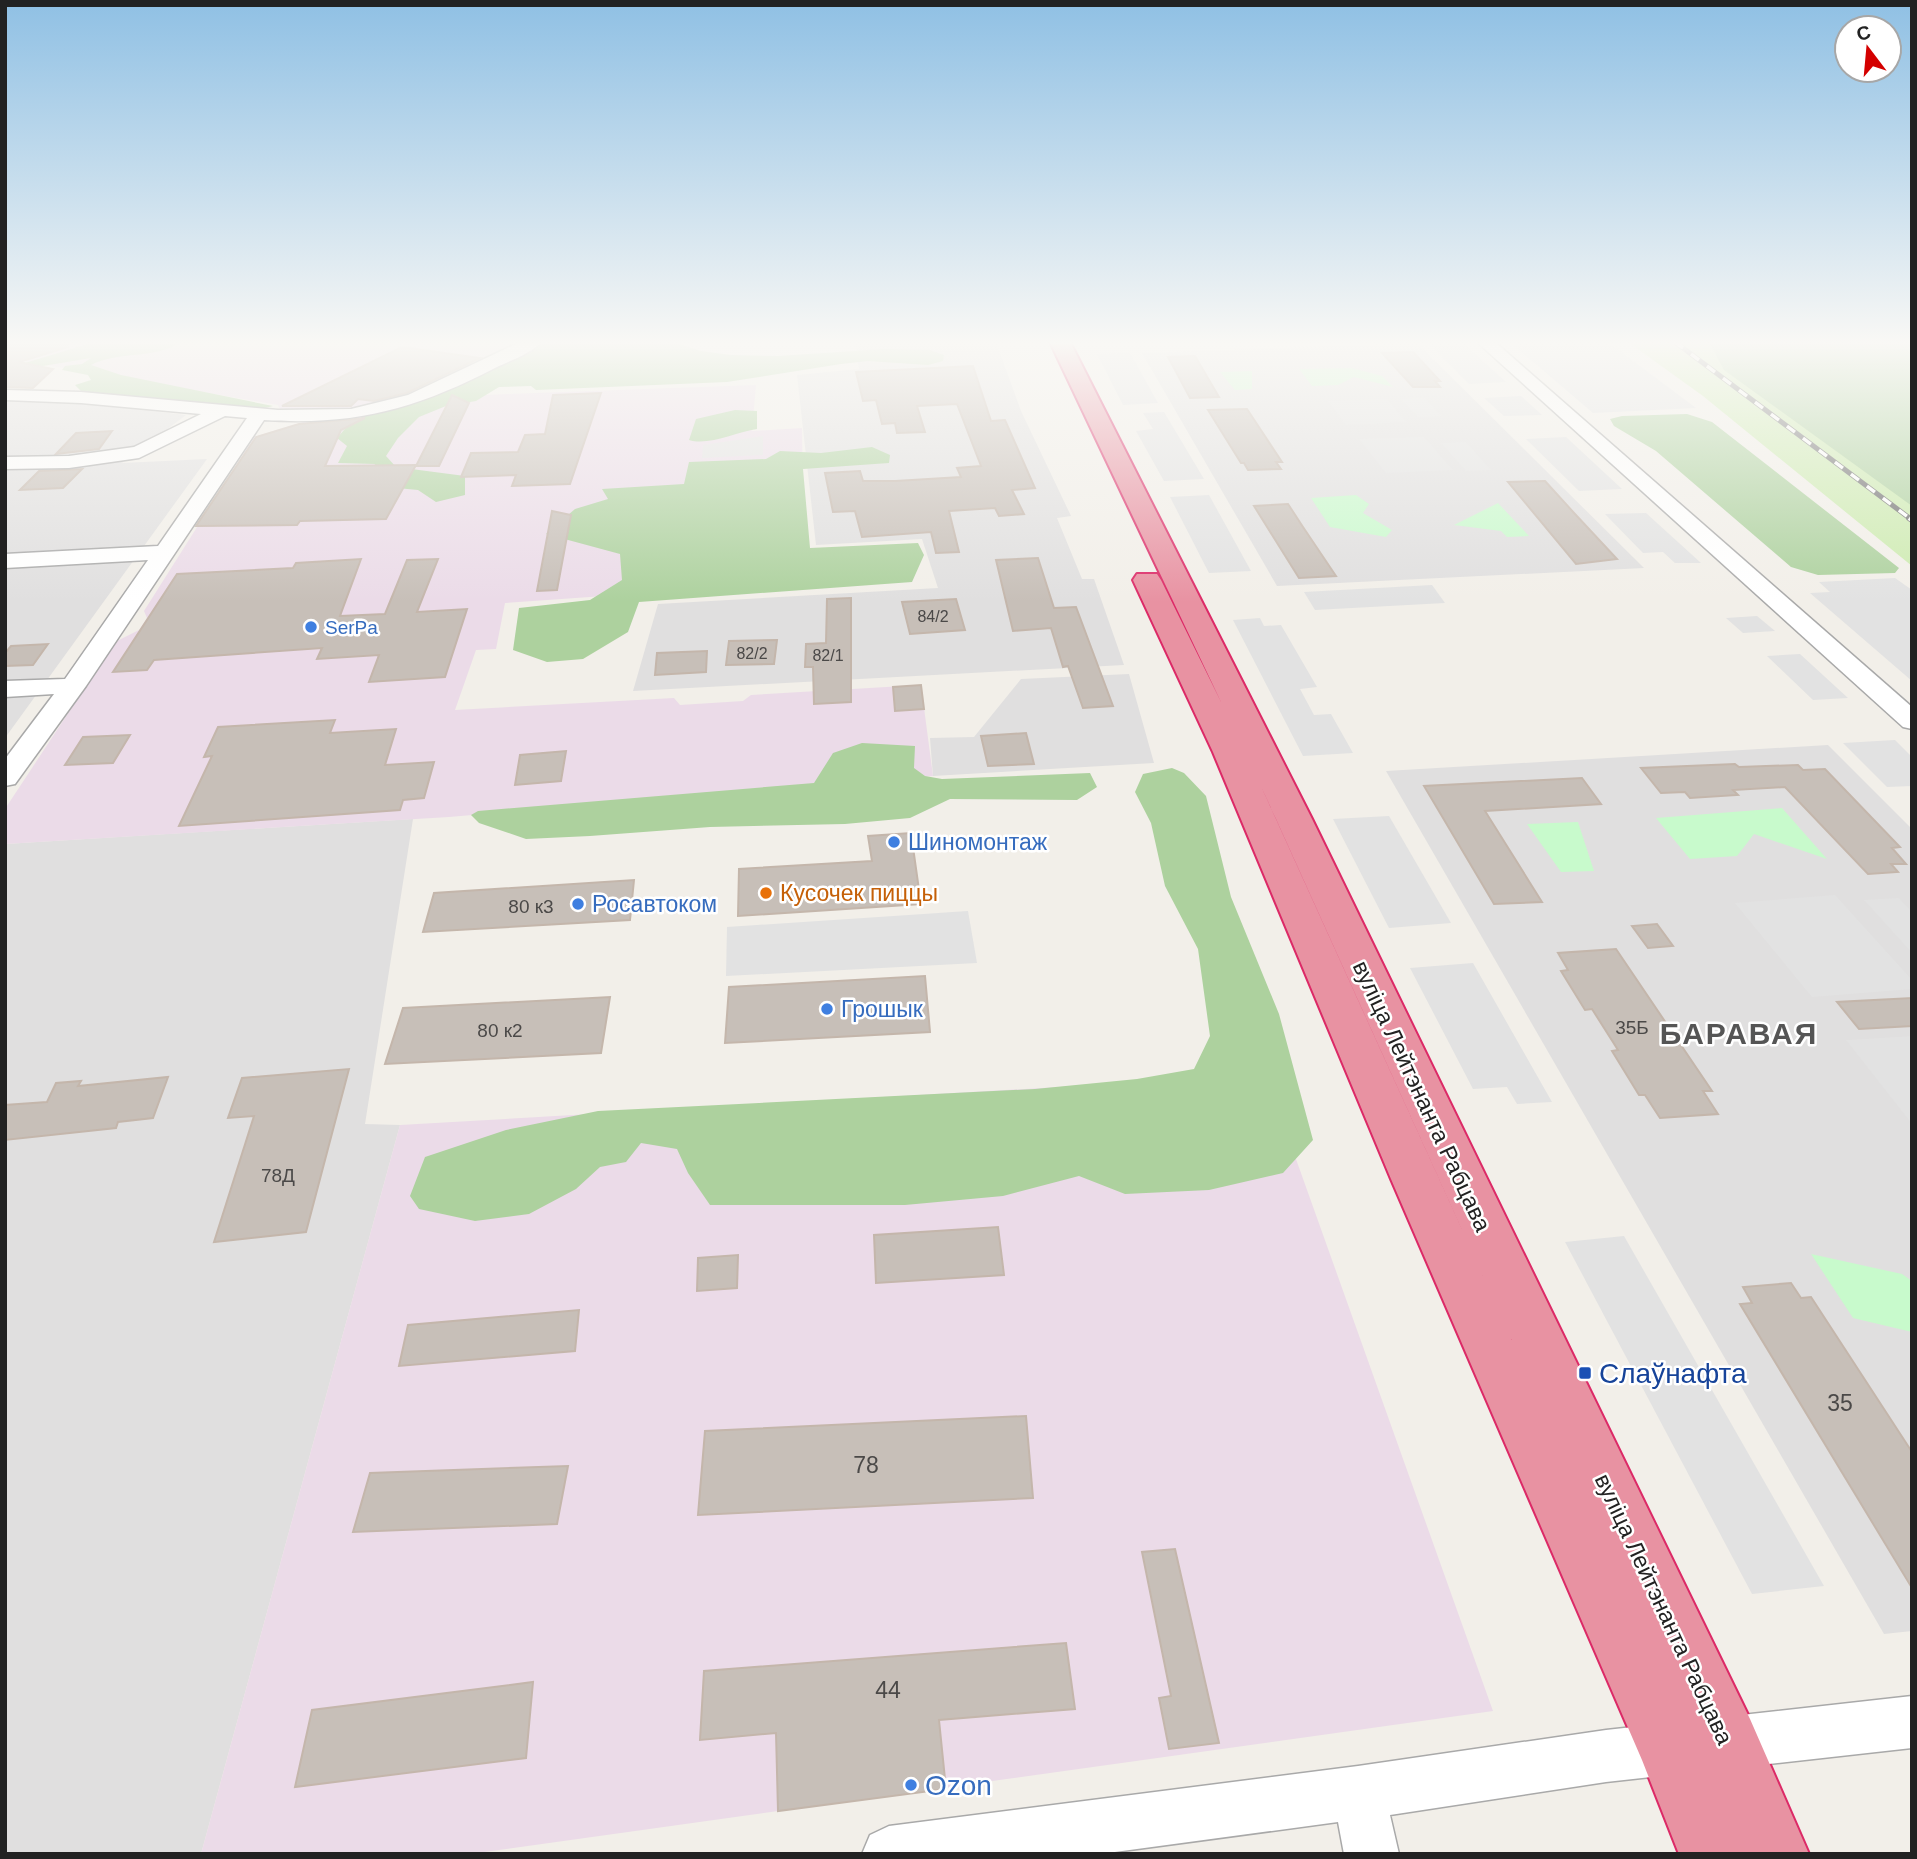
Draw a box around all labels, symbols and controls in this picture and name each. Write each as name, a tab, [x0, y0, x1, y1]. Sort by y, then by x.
north arrow	[1833, 14, 1903, 84]
text: С	[1854, 21, 1873, 45]
house number: 84/2	[917, 608, 949, 625]
place label: SerPa	[325, 617, 378, 638]
marker: SerPa	[303, 619, 319, 635]
house number: 82/2	[736, 645, 768, 662]
house number: 82/1	[812, 647, 844, 664]
place label: Шиномонтаж	[908, 829, 1048, 855]
marker: Шиномонтаж	[886, 834, 902, 850]
place label: Кусочек пиццы	[780, 880, 938, 906]
marker: Кусочек пиццы	[758, 885, 774, 901]
place label: Росавтоком	[592, 891, 717, 917]
house number: 80 к3	[508, 896, 554, 917]
marker: Росавтоком	[570, 896, 586, 912]
street label: вуліца Лейтэнанта Рабцава	[1348, 957, 1496, 1236]
place label: Грошык	[841, 996, 924, 1022]
marker: Грошык	[819, 1001, 835, 1017]
house number: 35Б	[1615, 1017, 1649, 1038]
district label: БАРАВАЯ	[1660, 1017, 1818, 1050]
house number: 80 к2	[477, 1020, 523, 1041]
house number: 78Д	[261, 1165, 295, 1186]
place label: Слаўнафта	[1599, 1358, 1747, 1389]
marker: Слаўнафта	[1577, 1365, 1593, 1381]
house number: 35	[1827, 1390, 1853, 1416]
house number: 78	[853, 1452, 879, 1478]
street label: вуліца Лейтэнанта Рабцава	[1590, 1470, 1738, 1749]
house number: 44	[875, 1677, 901, 1703]
place label: Ozon	[925, 1770, 992, 1801]
marker: Ozon	[903, 1777, 919, 1793]

